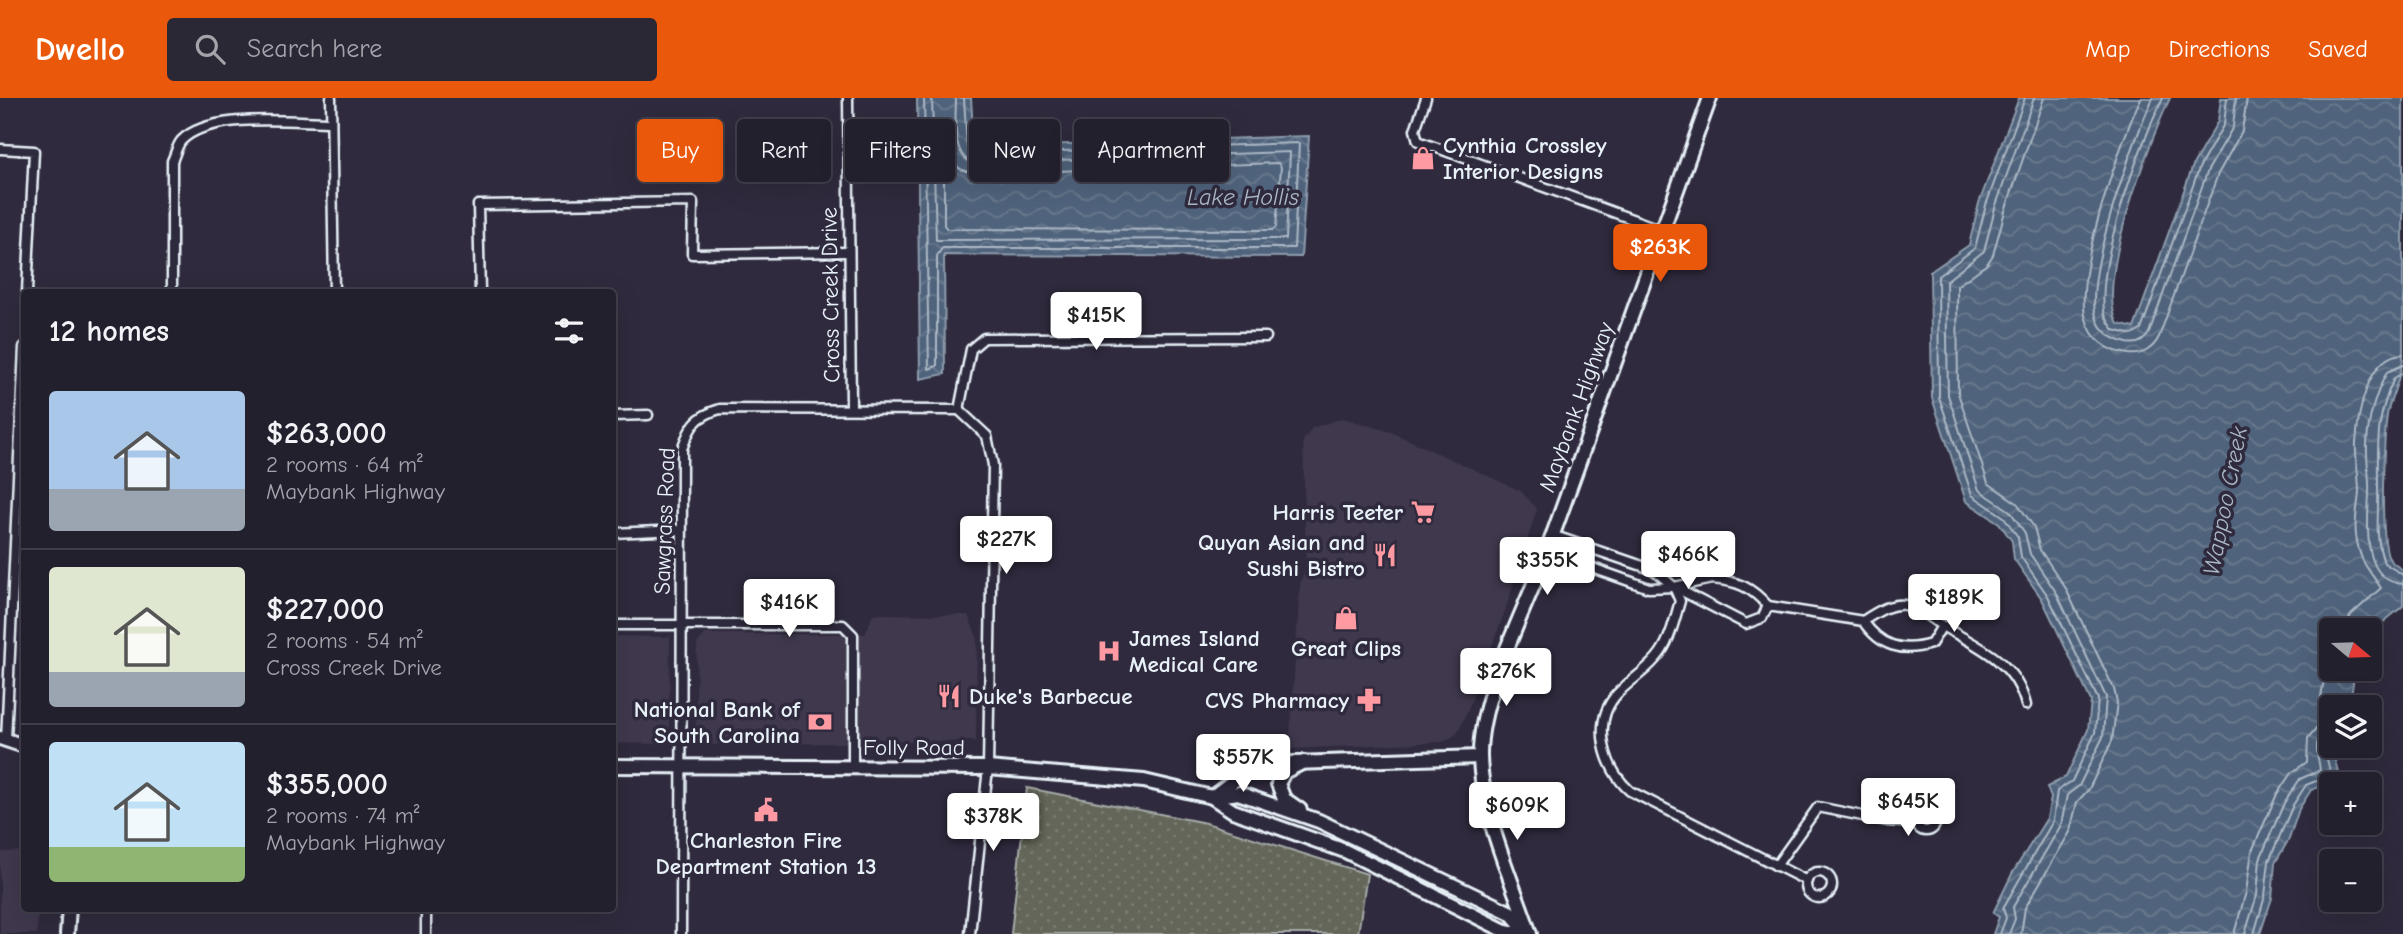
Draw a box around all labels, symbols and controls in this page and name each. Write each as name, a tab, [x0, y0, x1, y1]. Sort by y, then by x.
search box	[167, 18, 657, 81]
text: Dwello	[35, 30, 125, 68]
icon: search	[191, 30, 229, 68]
text: Search here	[247, 34, 382, 64]
text: Map	[2085, 35, 2131, 63]
text: Directions	[2169, 35, 2270, 63]
text: Saved	[2308, 35, 2368, 63]
chip: Buy	[637, 119, 723, 182]
chip: Rent	[737, 119, 831, 182]
chip: Filters	[845, 119, 955, 182]
chip: New	[969, 119, 1060, 182]
chip: Apartment	[1074, 119, 1229, 182]
place label: Cynthia Crossley Interior Designs	[1443, 132, 1607, 185]
shop icon: Cynthia Crossley Interior Designs	[1409, 144, 1437, 172]
water label: Lake Hollis	[1187, 183, 1299, 211]
street label: Cross Creek Drive	[815, 207, 846, 383]
pin: $263K	[1611, 225, 1709, 284]
text: $263K	[1629, 233, 1691, 260]
pin: $415K	[1047, 292, 1145, 352]
text: $415K	[1067, 301, 1125, 328]
icon: filters	[550, 312, 588, 350]
text: 12 homes	[49, 314, 169, 349]
street label: Maybank Highway	[1533, 318, 1620, 496]
text: $263,000	[266, 416, 387, 451]
icon: home	[105, 419, 189, 503]
water label: Wappoo Creek	[2197, 424, 2253, 578]
street label: Sawgrass Road	[648, 447, 681, 595]
text: 2 rooms · 64 m²	[266, 451, 423, 478]
text: Maybank Highway	[266, 478, 445, 505]
supermarket icon: Harris Teeter	[1409, 498, 1437, 526]
place label: Harris Teeter	[1272, 499, 1404, 526]
pin: $227K	[957, 517, 1055, 576]
text: $227K	[976, 525, 1036, 552]
place label: Quyan Asian and Sushi Bistro	[1198, 529, 1365, 582]
pin: $466K	[1639, 532, 1737, 591]
pin: $355K	[1498, 538, 1596, 597]
text: $466K	[1657, 540, 1719, 567]
restaurant icon: Quyan Asian and Sushi Bistro	[1371, 541, 1399, 569]
text: $355K	[1516, 546, 1578, 573]
pin: $189K	[1905, 574, 2003, 634]
pin: $416K	[740, 580, 838, 639]
text: $189K	[1924, 583, 1984, 610]
text: $416K	[760, 588, 818, 615]
text: $227,000	[266, 592, 384, 627]
icon: home	[105, 595, 189, 679]
shop icon: Great Clips	[1332, 604, 1360, 632]
north arrow	[2319, 618, 2382, 681]
map controls	[2319, 618, 2382, 912]
place label: James Island Medical Care	[1129, 625, 1260, 678]
text: 2 rooms · 54 m²	[266, 627, 423, 654]
place label: Great Clips	[1291, 635, 1401, 662]
hospital icon: James Island Medical Care	[1095, 637, 1123, 665]
pin: $276K	[1457, 648, 1555, 708]
text: Cross Creek Drive	[266, 654, 442, 681]
text: $276K	[1476, 657, 1536, 684]
restaurant icon: Duke's Barbecue	[935, 682, 963, 710]
place label: Duke's Barbecue	[969, 683, 1132, 710]
pharmacy icon: CVS Pharmacy	[1355, 686, 1383, 714]
place label: CVS Pharmacy	[1205, 687, 1349, 714]
button: layers	[2319, 695, 2382, 758]
place label: National Bank of South Carolina	[634, 696, 802, 749]
bank icon: National Bank of South Carolina	[806, 708, 834, 736]
street label: Folly Road	[863, 734, 965, 761]
pin: $557K	[1194, 734, 1292, 794]
text: $557K	[1212, 743, 1274, 770]
text: $355,000	[266, 767, 388, 802]
icon: home	[105, 770, 189, 854]
button: +	[2319, 772, 2382, 835]
pin: $645K	[1859, 778, 1957, 838]
pin: $609K	[1468, 782, 1566, 842]
text: $645K	[1877, 787, 1939, 814]
text: $609K	[1485, 791, 1549, 818]
pin: $378K	[944, 794, 1042, 853]
public building icon: Charleston Fire Department Station 13	[752, 796, 780, 824]
text: 2 rooms · 74 m²	[266, 802, 419, 829]
text: $378K	[963, 802, 1023, 829]
place label: Charleston Fire Department Station 13	[655, 827, 877, 880]
text: Maybank Highway	[266, 829, 445, 856]
button: −	[2319, 849, 2382, 912]

